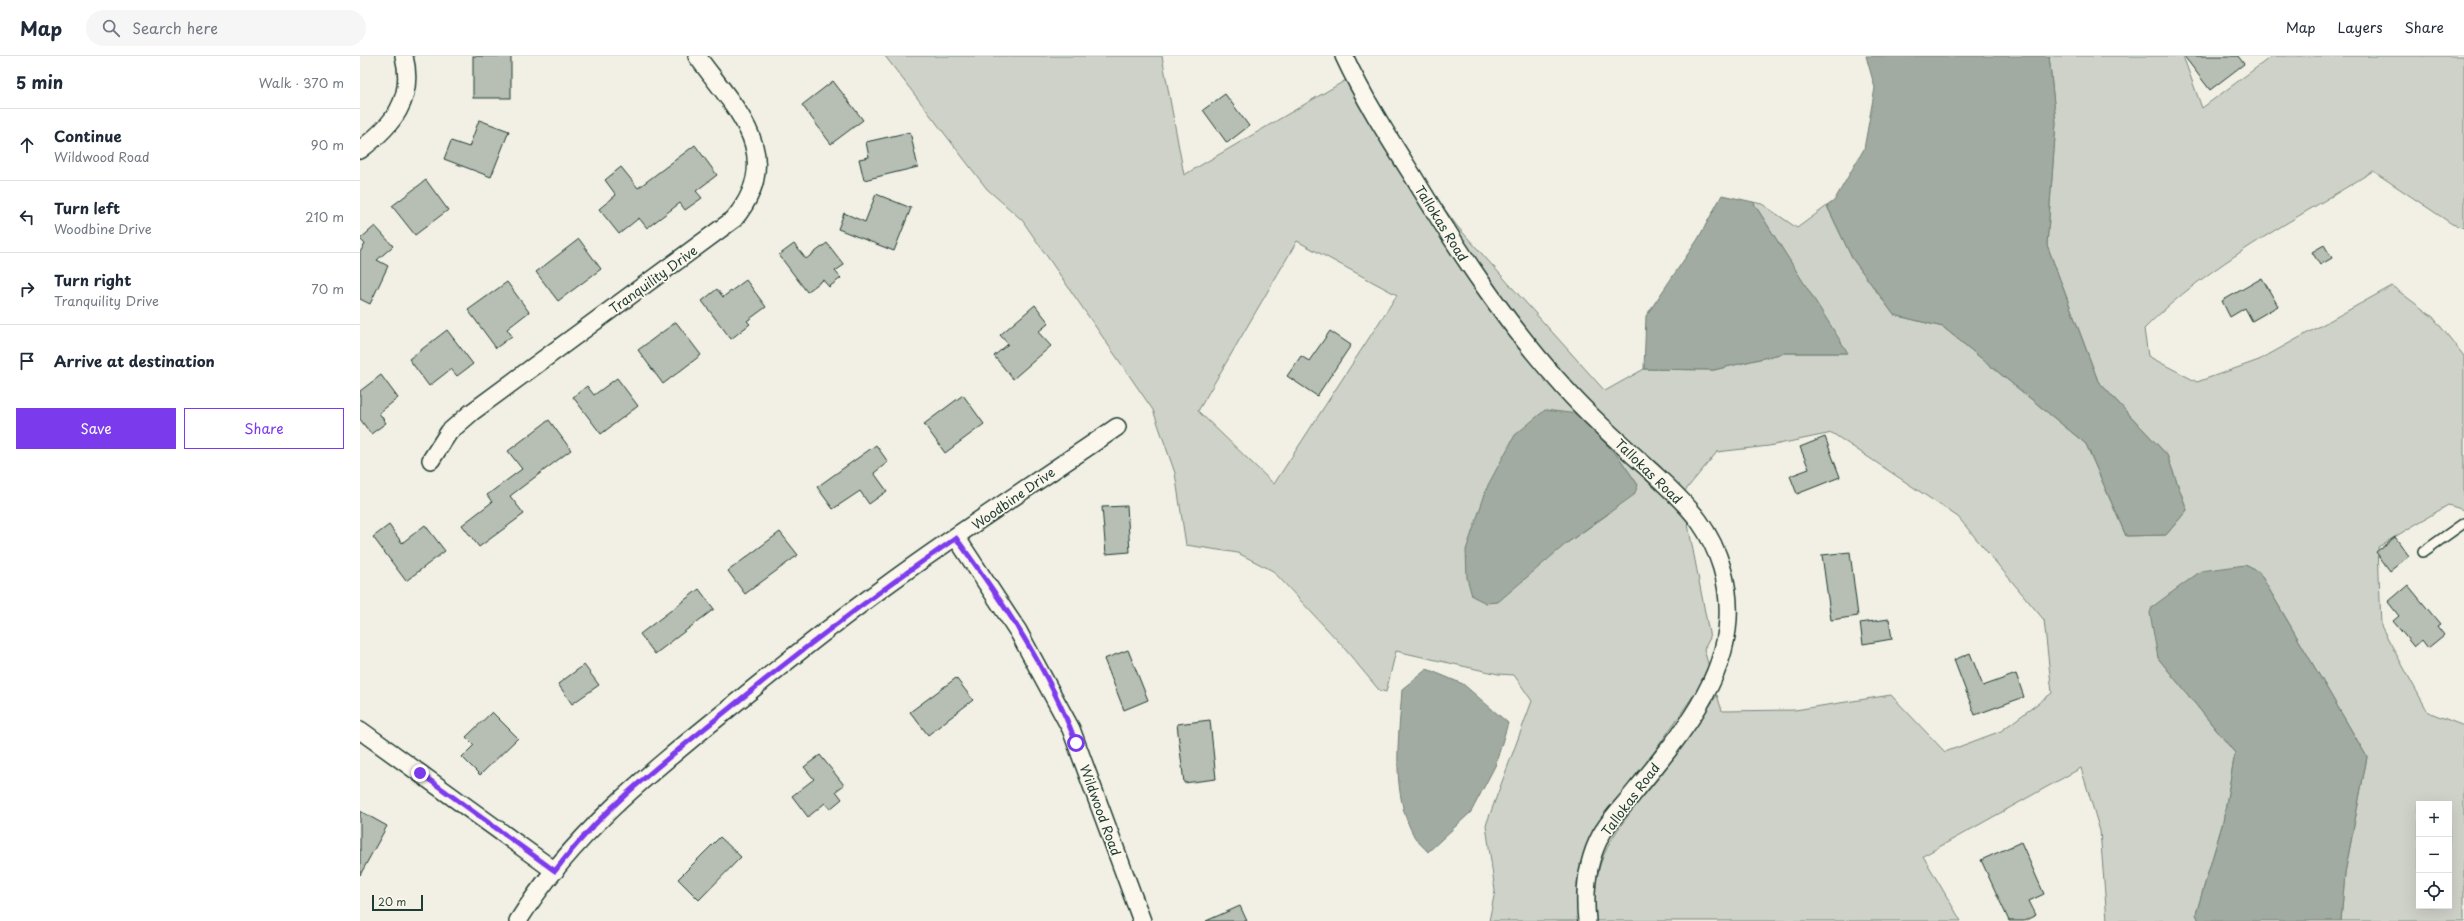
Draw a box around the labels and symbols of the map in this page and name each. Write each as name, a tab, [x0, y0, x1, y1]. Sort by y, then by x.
street label: Tallokas Road	[1411, 181, 1473, 265]
street label: Tranquility Drive	[605, 240, 701, 318]
street label: Tallokas Road	[1611, 434, 1687, 508]
street label: Woodbine Drive	[968, 462, 1059, 534]
route start	[1067, 734, 1085, 752]
street label: Tallokas Road	[1596, 759, 1664, 839]
street label: Wildwood Road	[1076, 762, 1126, 858]
route end	[411, 764, 429, 782]
scale bar	[372, 893, 423, 912]

